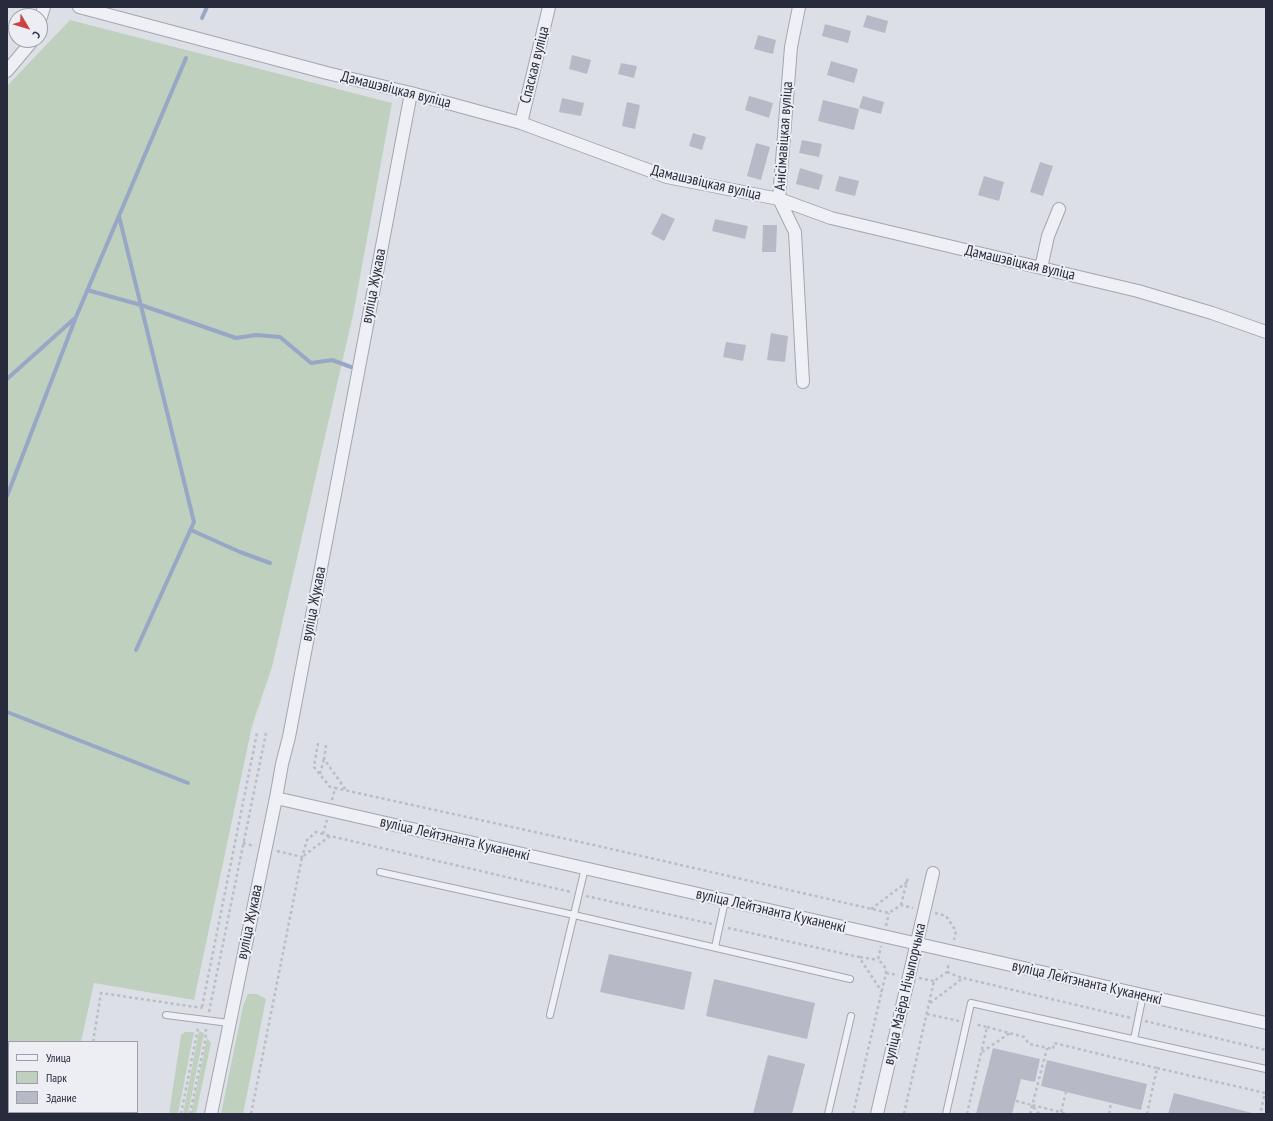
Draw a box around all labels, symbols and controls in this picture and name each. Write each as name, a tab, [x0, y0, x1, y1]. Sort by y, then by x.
north arrow	[8, 8, 48, 48]
street label: Спаская вуліца	[517, 25, 553, 105]
text: С	[30, 28, 44, 41]
street label: Дамашэвіцкая вуліца	[339, 68, 453, 112]
street label: Анісімавіцкая вуліца	[771, 81, 797, 191]
street label: Дамашэвіцкая вуліца	[649, 162, 763, 204]
street label: Дамашэвіцкая вуліца	[963, 242, 1077, 284]
street label: вуліца Жукава	[358, 247, 390, 325]
street label: вуліца Жукава	[298, 565, 330, 643]
street label: вуліца Лейтэнанта Куканенкі	[378, 813, 532, 865]
street label: вуліца Жукава	[233, 883, 267, 961]
street label: вуліца Лейтэнанта Куканенкі	[694, 885, 848, 937]
street label: вуліца Маёра Нічыпорчыка	[880, 921, 930, 1067]
street label: вуліца Лейтэнанта Куканенкі	[1010, 957, 1164, 1009]
legend	[8, 1041, 138, 1113]
text: Улица	[46, 1050, 71, 1065]
text: Парк	[46, 1070, 67, 1085]
text: Здание	[46, 1090, 77, 1105]

